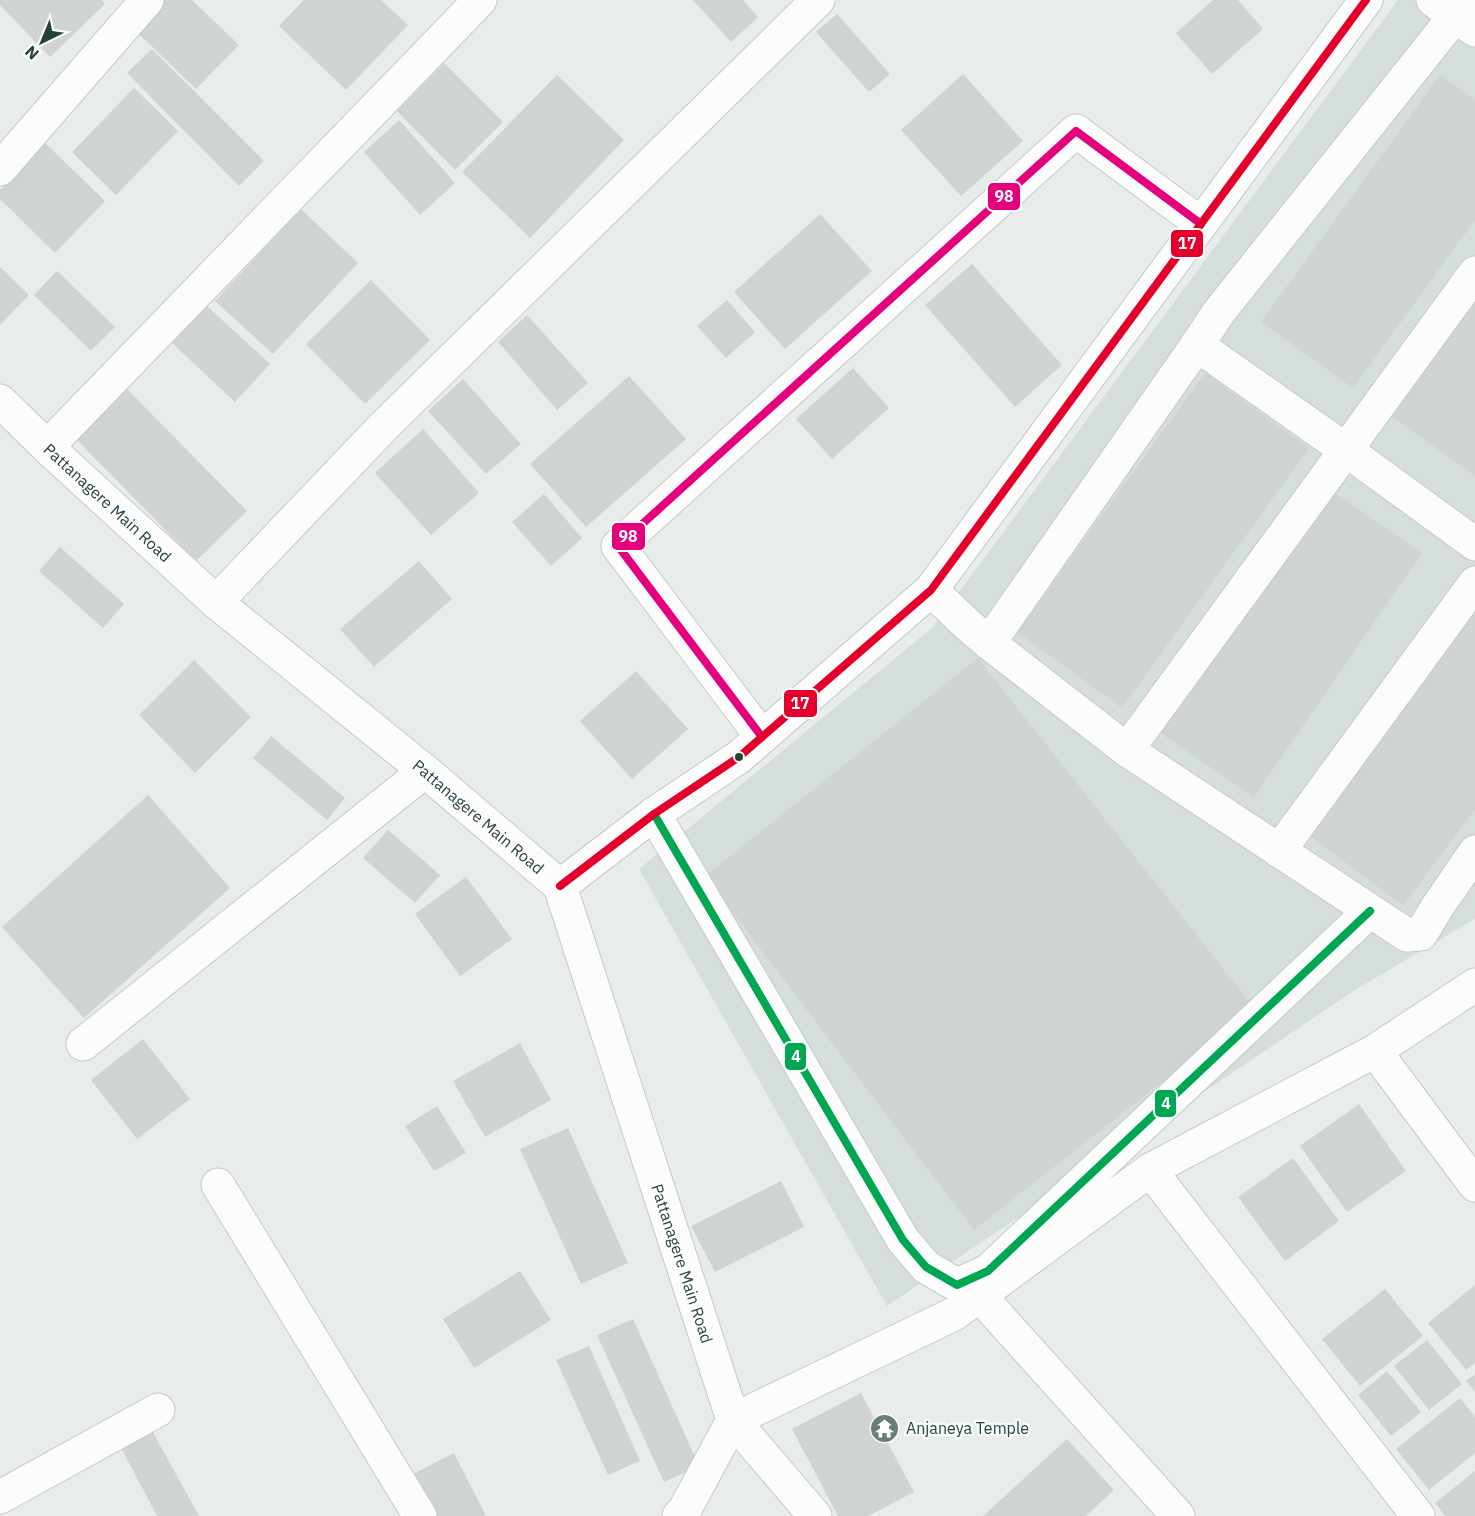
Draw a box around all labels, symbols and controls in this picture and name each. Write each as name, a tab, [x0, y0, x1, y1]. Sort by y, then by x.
north arrow	[12, 12, 72, 72]
text: N	[21, 42, 43, 64]
line badge: 98	[987, 182, 1021, 211]
text: 98	[994, 186, 1014, 206]
line badge: 17	[1170, 229, 1204, 258]
text: 17	[1177, 233, 1197, 253]
street label: Pattanagere Main Road	[40, 439, 176, 566]
line badge: 98	[611, 522, 646, 551]
text: 98	[618, 526, 638, 546]
line badge: 17	[783, 689, 818, 718]
text: 17	[790, 693, 810, 713]
unlabelled marker	[733, 751, 745, 763]
street label: Pattanagere Main Road	[409, 755, 548, 878]
line badge: 4	[784, 1042, 807, 1071]
text: 4	[791, 1046, 801, 1066]
line badge: 4	[1154, 1089, 1177, 1118]
text: 4	[1161, 1093, 1171, 1113]
street label: Pattanagere Main Road	[647, 1181, 717, 1346]
temple icon: Anjaneya Temple	[869, 1412, 901, 1444]
place label: Anjaneya Temple	[906, 1418, 1029, 1438]

